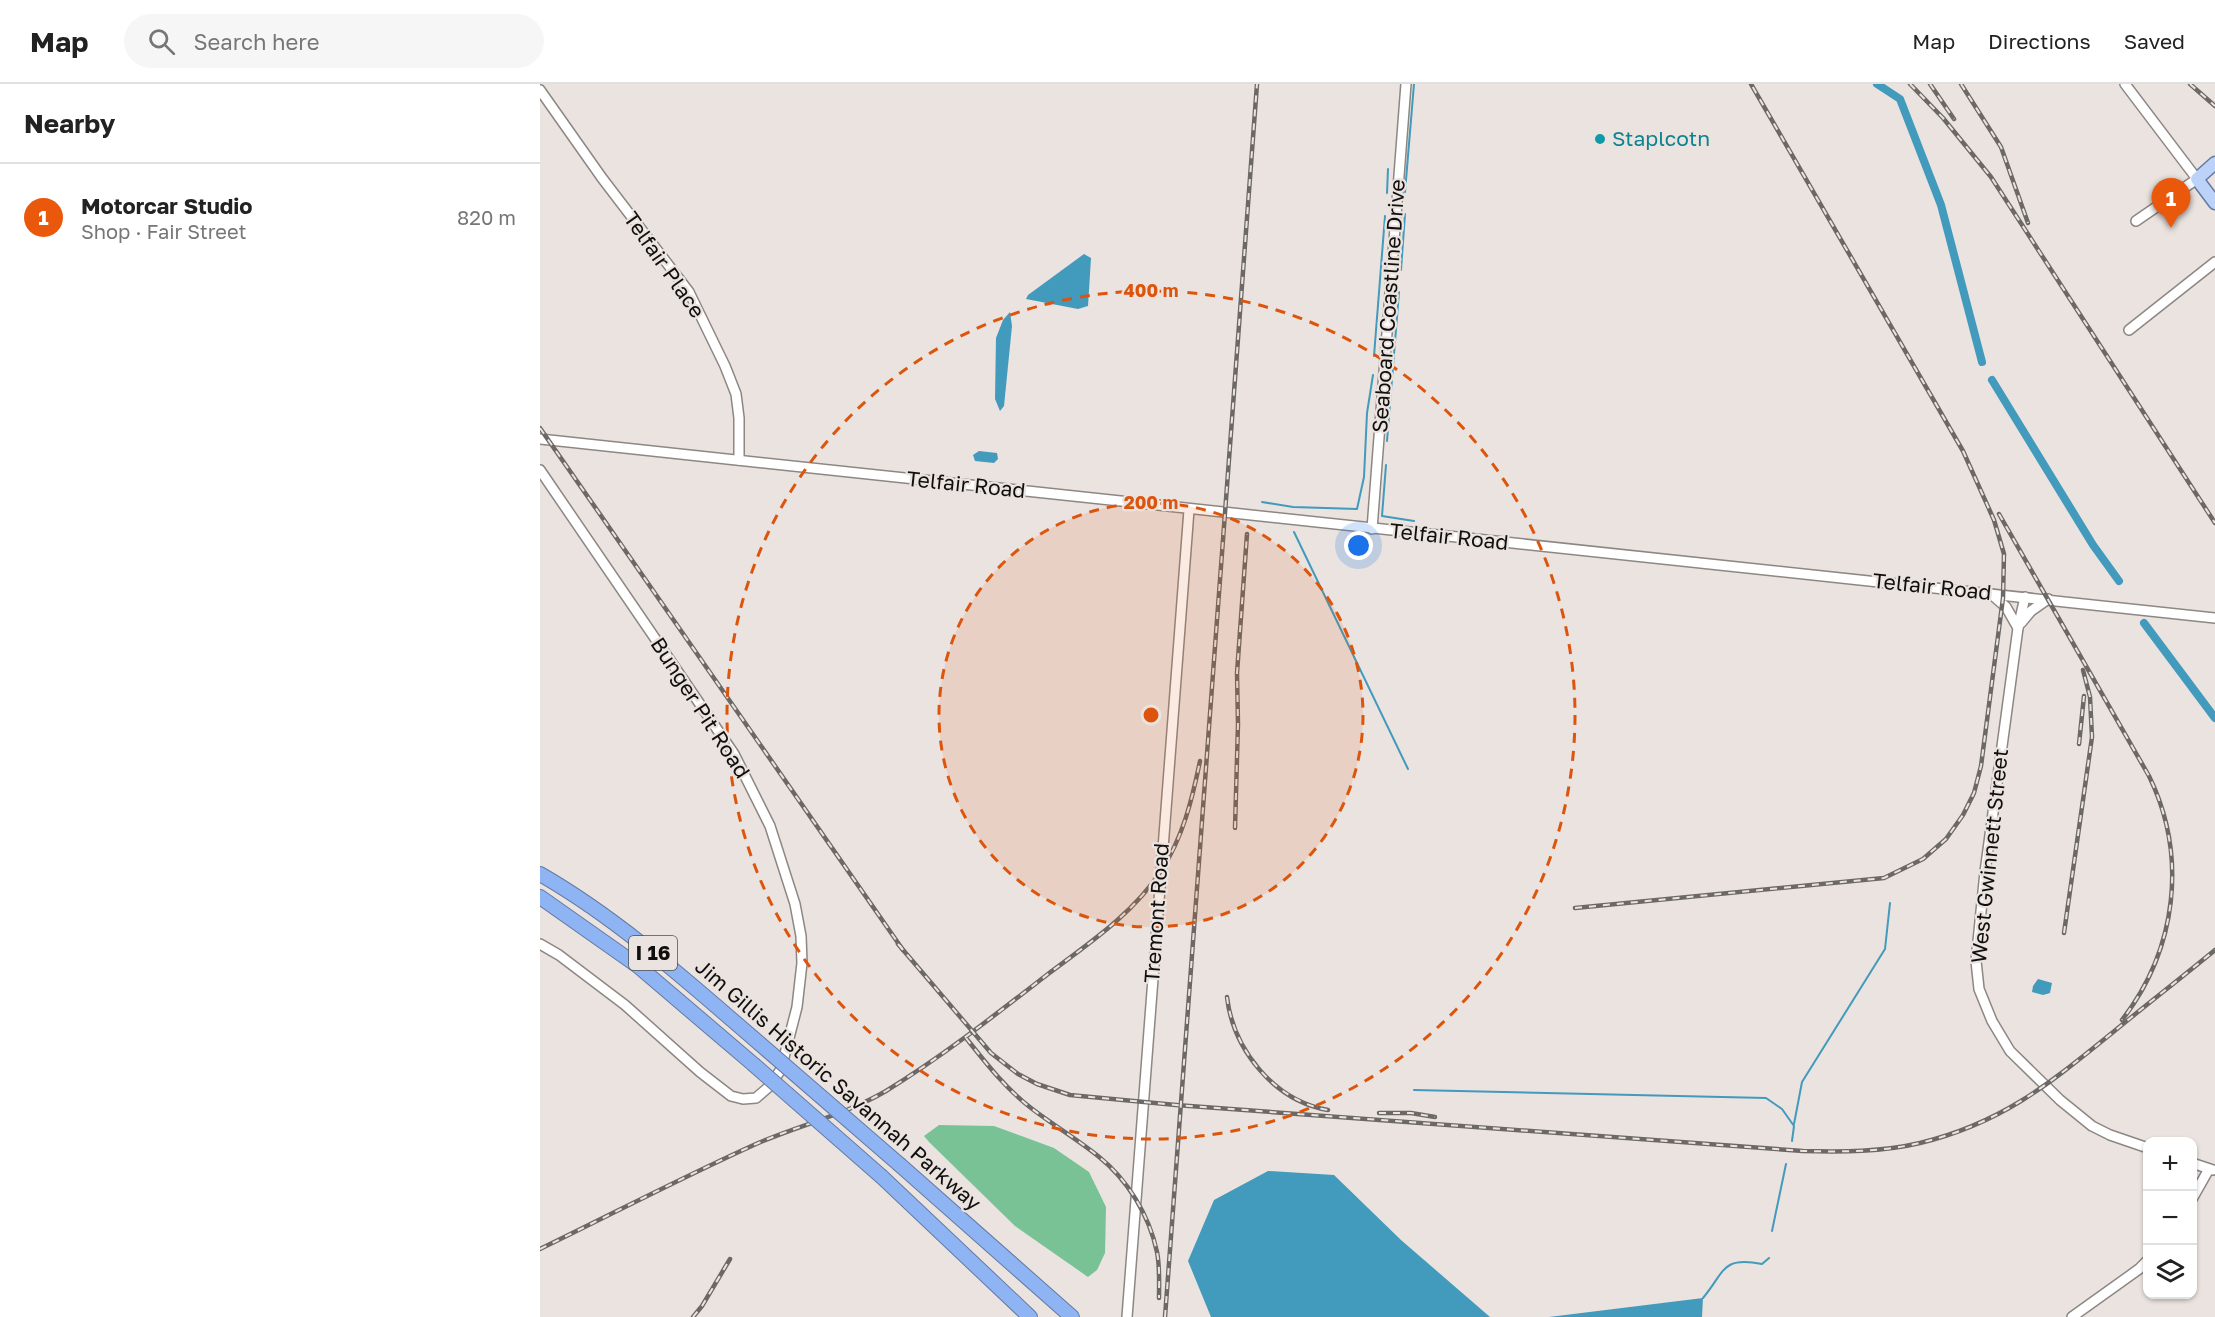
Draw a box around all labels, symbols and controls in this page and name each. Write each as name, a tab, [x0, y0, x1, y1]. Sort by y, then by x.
search box	[124, 14, 544, 68]
text: Map	[30, 25, 88, 58]
icon: search	[145, 25, 178, 58]
text: Search here	[193, 28, 319, 55]
text: Map	[1912, 28, 1955, 54]
text: Directions	[1988, 28, 2091, 54]
text: Saved	[2124, 28, 2185, 54]
text: Nearby	[24, 108, 115, 139]
place label: Staplcotn	[1612, 125, 1710, 151]
marker: Staplcotn	[1593, 132, 1607, 146]
street label: Seaboard Coastline Drive	[1366, 178, 1410, 434]
pin: 1	[2152, 178, 2190, 228]
text: Motorcar Studio	[81, 192, 253, 219]
text: 1	[38, 205, 49, 229]
text: 820 m	[457, 205, 516, 229]
street label: Telfair Place	[619, 206, 711, 323]
text: Shop · Fair Street	[81, 219, 247, 243]
text: 400 m	[1124, 279, 1178, 301]
street label: Telfair Road	[905, 465, 1027, 503]
text: 200 m	[1124, 491, 1178, 513]
street label: Telfair Road	[1388, 517, 1510, 555]
your location	[1344, 531, 1373, 560]
street label: Telfair Road	[1871, 567, 1993, 605]
street label: Bunger Pit Road	[646, 632, 756, 783]
centre of rings	[1141, 705, 1161, 725]
street label: West Gwinnett Street	[1965, 747, 2013, 965]
street label: Tremont Road	[1138, 842, 1174, 984]
road number: I 16	[629, 936, 677, 970]
street label: Jim Gillis Historic Savannah Parkway	[690, 953, 987, 1216]
map controls	[2143, 1137, 2197, 1299]
button: +	[2143, 1137, 2197, 1191]
button: −	[2143, 1191, 2197, 1245]
button: layers	[2143, 1245, 2197, 1299]

